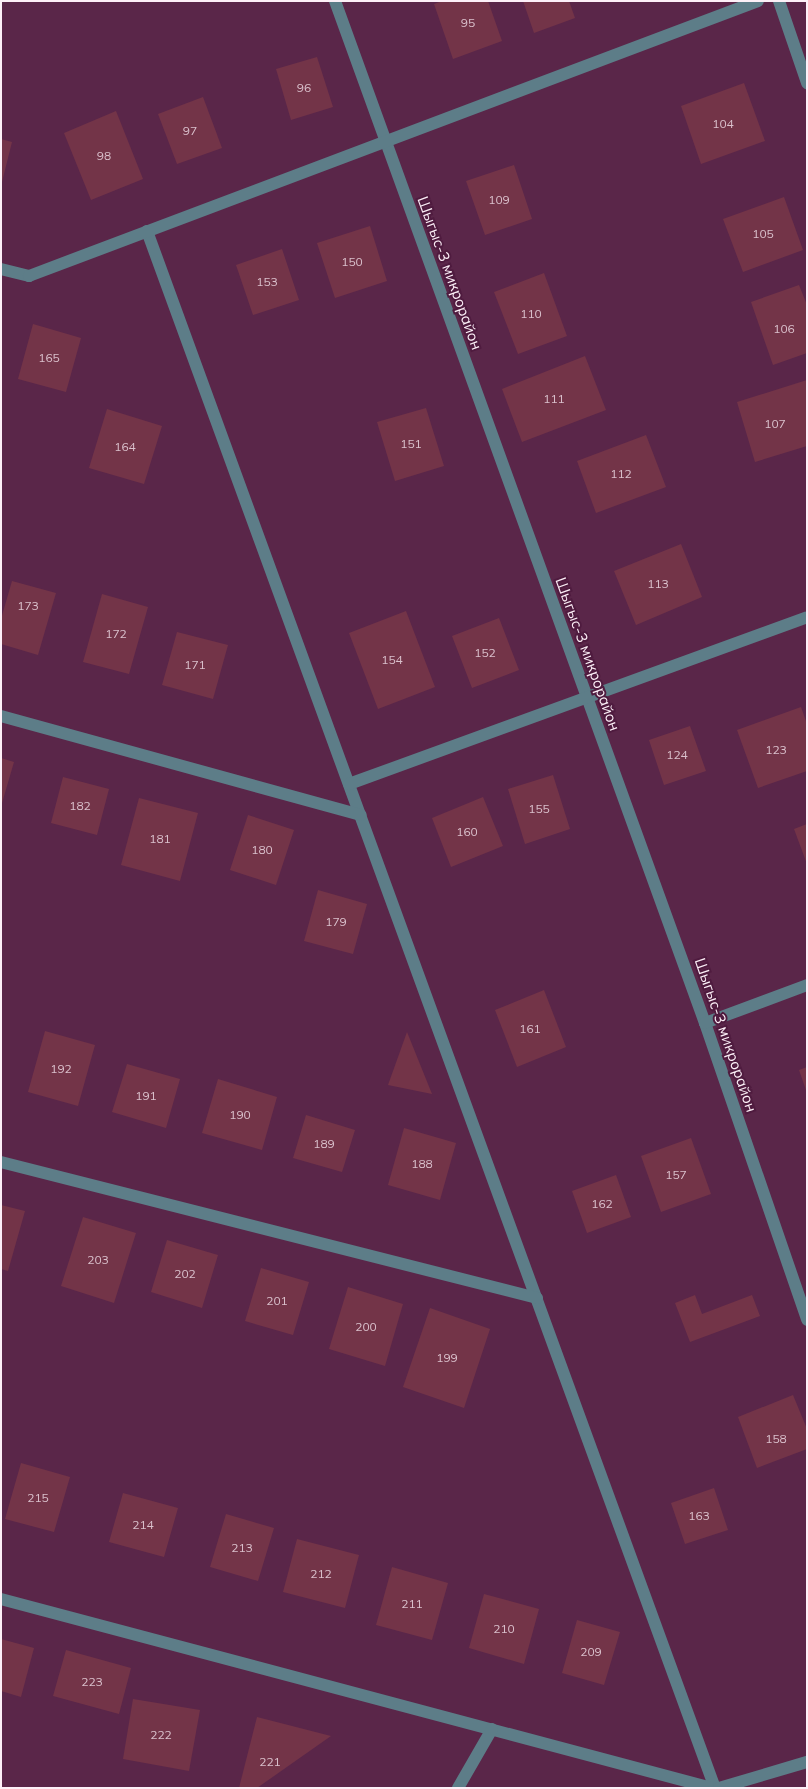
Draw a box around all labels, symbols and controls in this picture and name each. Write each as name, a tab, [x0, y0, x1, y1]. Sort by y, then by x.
house number: 95	[461, 16, 475, 30]
house number: 96	[297, 81, 311, 95]
house number: 104	[712, 117, 734, 131]
house number: 97	[183, 124, 197, 138]
house number: 98	[97, 149, 111, 163]
house number: 109	[488, 193, 510, 207]
street label: Шыгыс-3 микрорайон	[414, 194, 486, 352]
house number: 105	[752, 227, 774, 241]
house number: 150	[341, 255, 363, 269]
house number: 153	[256, 275, 278, 289]
house number: 110	[520, 307, 542, 321]
house number: 106	[773, 322, 795, 336]
house number: 165	[38, 351, 60, 365]
house number: 111	[543, 392, 565, 406]
house number: 107	[764, 417, 786, 431]
house number: 151	[400, 437, 422, 451]
house number: 164	[114, 440, 136, 454]
house number: 112	[610, 467, 632, 481]
street label: Шыгыс-3 микрорайон	[552, 575, 624, 733]
house number: 113	[647, 577, 669, 591]
house number: 173	[17, 599, 39, 613]
house number: 172	[105, 627, 127, 641]
house number: 152	[474, 646, 496, 660]
house number: 154	[381, 653, 403, 667]
house number: 171	[184, 658, 206, 672]
house number: 123	[765, 743, 787, 757]
house number: 124	[666, 748, 688, 762]
house number: 182	[69, 799, 91, 813]
house number: 155	[528, 802, 550, 816]
house number: 160	[456, 825, 478, 839]
house number: 181	[149, 832, 171, 846]
house number: 180	[251, 843, 273, 857]
house number: 179	[325, 915, 347, 929]
street label: Шыгыс-3 микрорайон	[691, 955, 761, 1115]
house number: 161	[519, 1022, 541, 1036]
house number: 192	[50, 1062, 72, 1076]
house number: 191	[135, 1089, 157, 1103]
house number: 190	[229, 1108, 251, 1122]
house number: 189	[313, 1137, 335, 1151]
house number: 188	[411, 1157, 433, 1171]
house number: 157	[665, 1168, 687, 1182]
house number: 162	[591, 1197, 613, 1211]
house number: 203	[87, 1253, 109, 1267]
house number: 202	[174, 1267, 196, 1281]
house number: 201	[266, 1294, 288, 1308]
house number: 200	[355, 1320, 377, 1334]
house number: 199	[436, 1351, 458, 1365]
house number: 158	[765, 1432, 787, 1446]
house number: 215	[27, 1491, 49, 1505]
house number: 163	[688, 1509, 710, 1523]
house number: 214	[132, 1518, 154, 1532]
house number: 213	[231, 1541, 253, 1555]
house number: 212	[310, 1567, 332, 1581]
house number: 211	[401, 1597, 423, 1611]
house number: 210	[493, 1622, 515, 1636]
house number: 209	[580, 1645, 602, 1659]
house number: 223	[81, 1675, 103, 1689]
house number: 222	[150, 1728, 172, 1742]
house number: 221	[259, 1755, 281, 1769]

